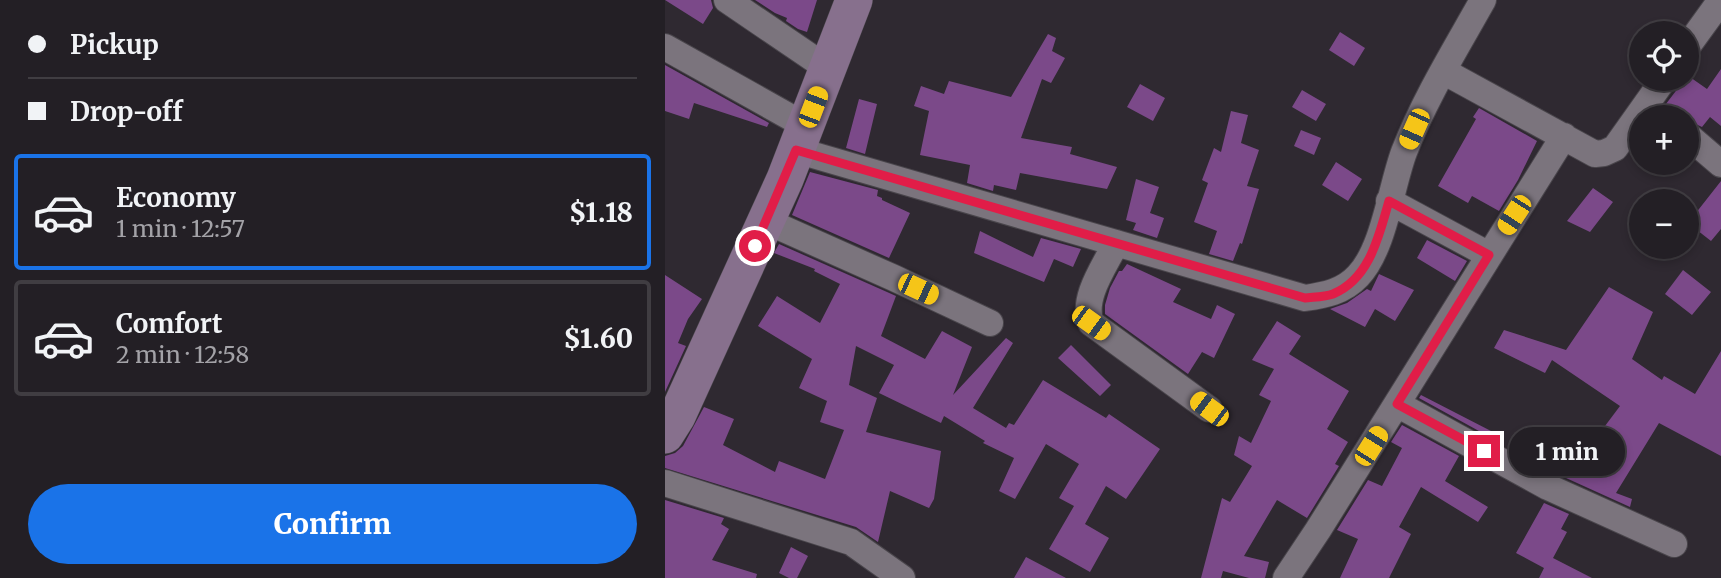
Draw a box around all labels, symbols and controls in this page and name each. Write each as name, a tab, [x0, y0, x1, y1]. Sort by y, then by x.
map controls	[1629, 21, 1699, 259]
button: locate	[1629, 21, 1699, 91]
text: Pickup	[70, 28, 159, 61]
car	[796, 84, 831, 130]
text: Drop-off	[70, 95, 183, 128]
button: +	[1629, 105, 1699, 175]
car	[1396, 106, 1433, 152]
icon: car	[32, 181, 95, 244]
text: Economy	[116, 181, 236, 214]
button: −	[1629, 189, 1699, 259]
car	[1494, 192, 1535, 238]
text: $1.18	[569, 196, 633, 229]
text: 1 min · 12:57	[116, 214, 245, 243]
route start	[739, 230, 771, 262]
car	[895, 271, 942, 307]
car	[1068, 302, 1115, 344]
icon: car	[32, 307, 95, 370]
text: Comfort	[116, 307, 222, 340]
text: $1.60	[564, 322, 633, 355]
text: 2 min · 12:58	[116, 340, 249, 369]
car	[1186, 388, 1233, 430]
car	[1351, 423, 1392, 469]
callout: 1 min	[1509, 426, 1624, 476]
route end	[1468, 435, 1500, 467]
text: 1 min	[1535, 437, 1599, 466]
button: Confirm	[28, 484, 637, 564]

